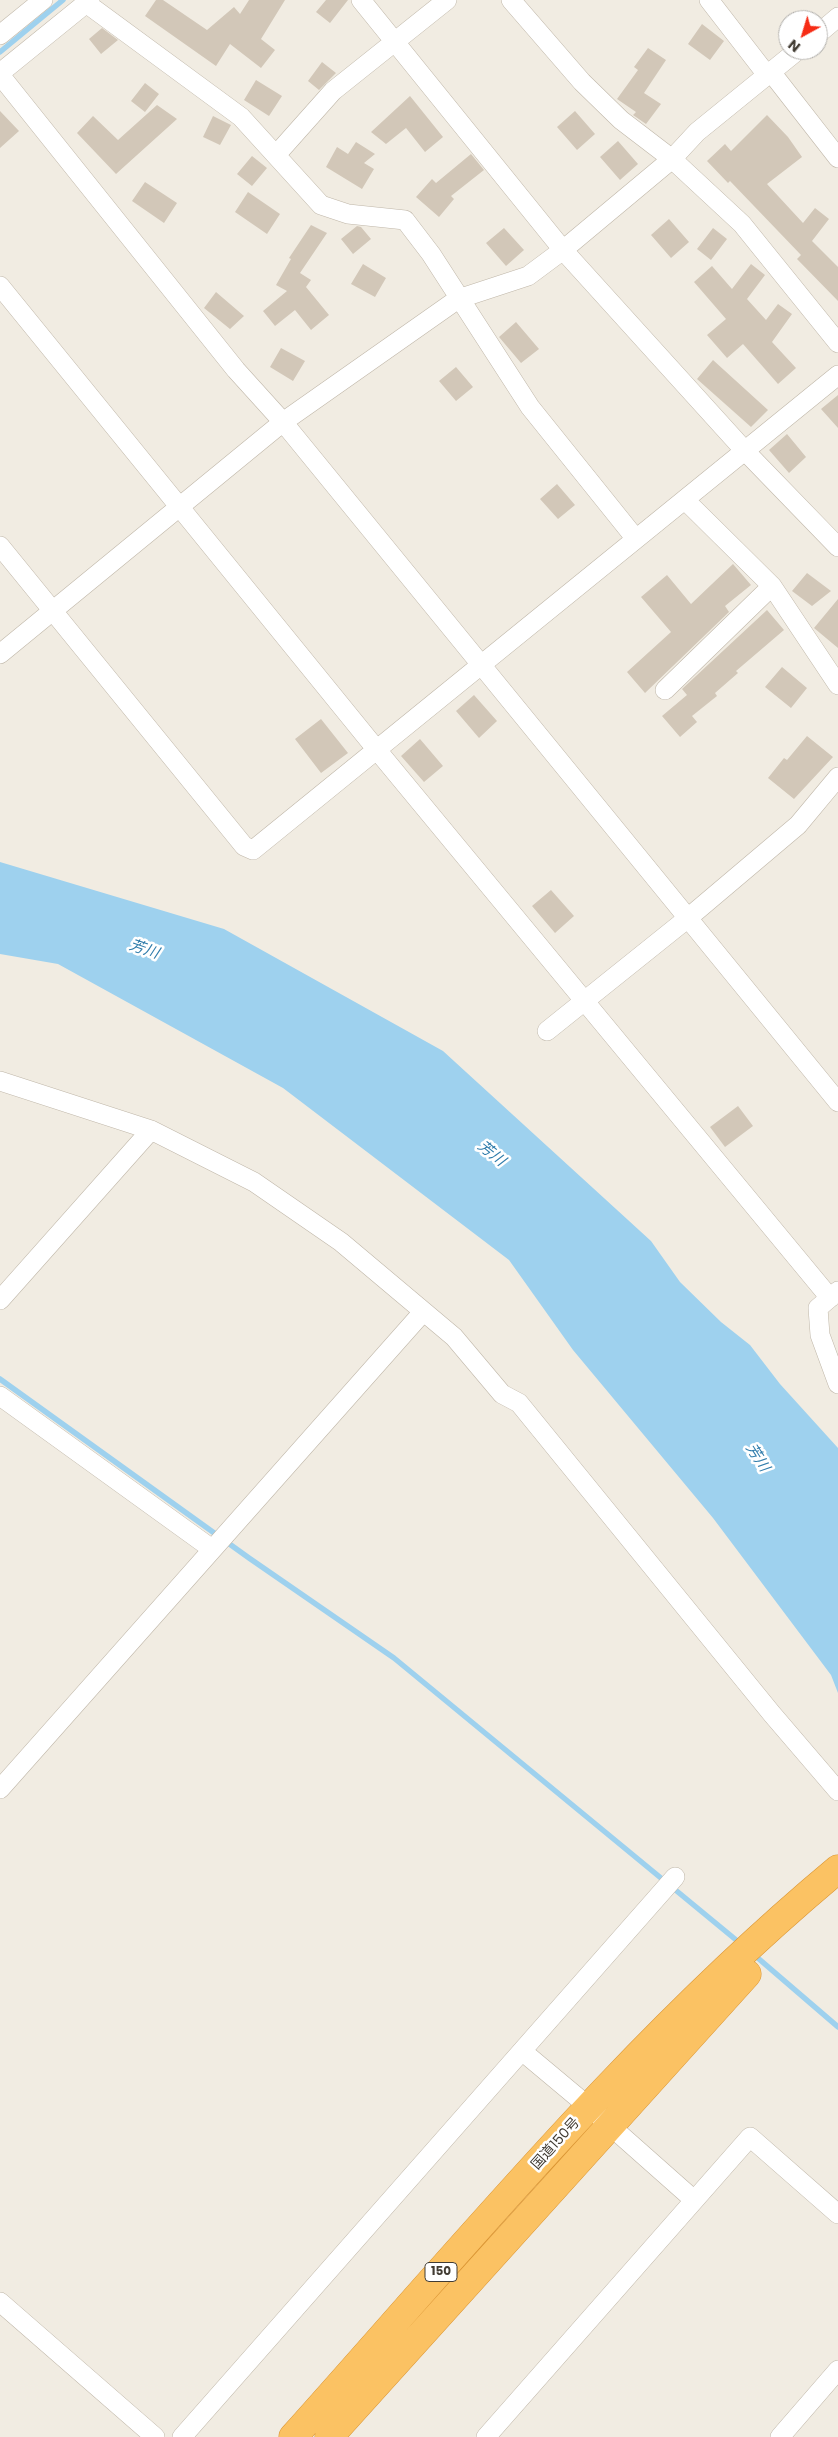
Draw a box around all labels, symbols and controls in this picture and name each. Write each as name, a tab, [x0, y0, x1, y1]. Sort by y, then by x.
north arrow	[778, 10, 828, 60]
text: N	[784, 35, 805, 57]
water label: 芳川	[127, 937, 161, 963]
water label: 芳川	[474, 1138, 508, 1170]
water label: 芳川	[741, 1441, 773, 1475]
street label: 国道150号	[528, 2115, 584, 2173]
road number: 150	[425, 2262, 457, 2282]

